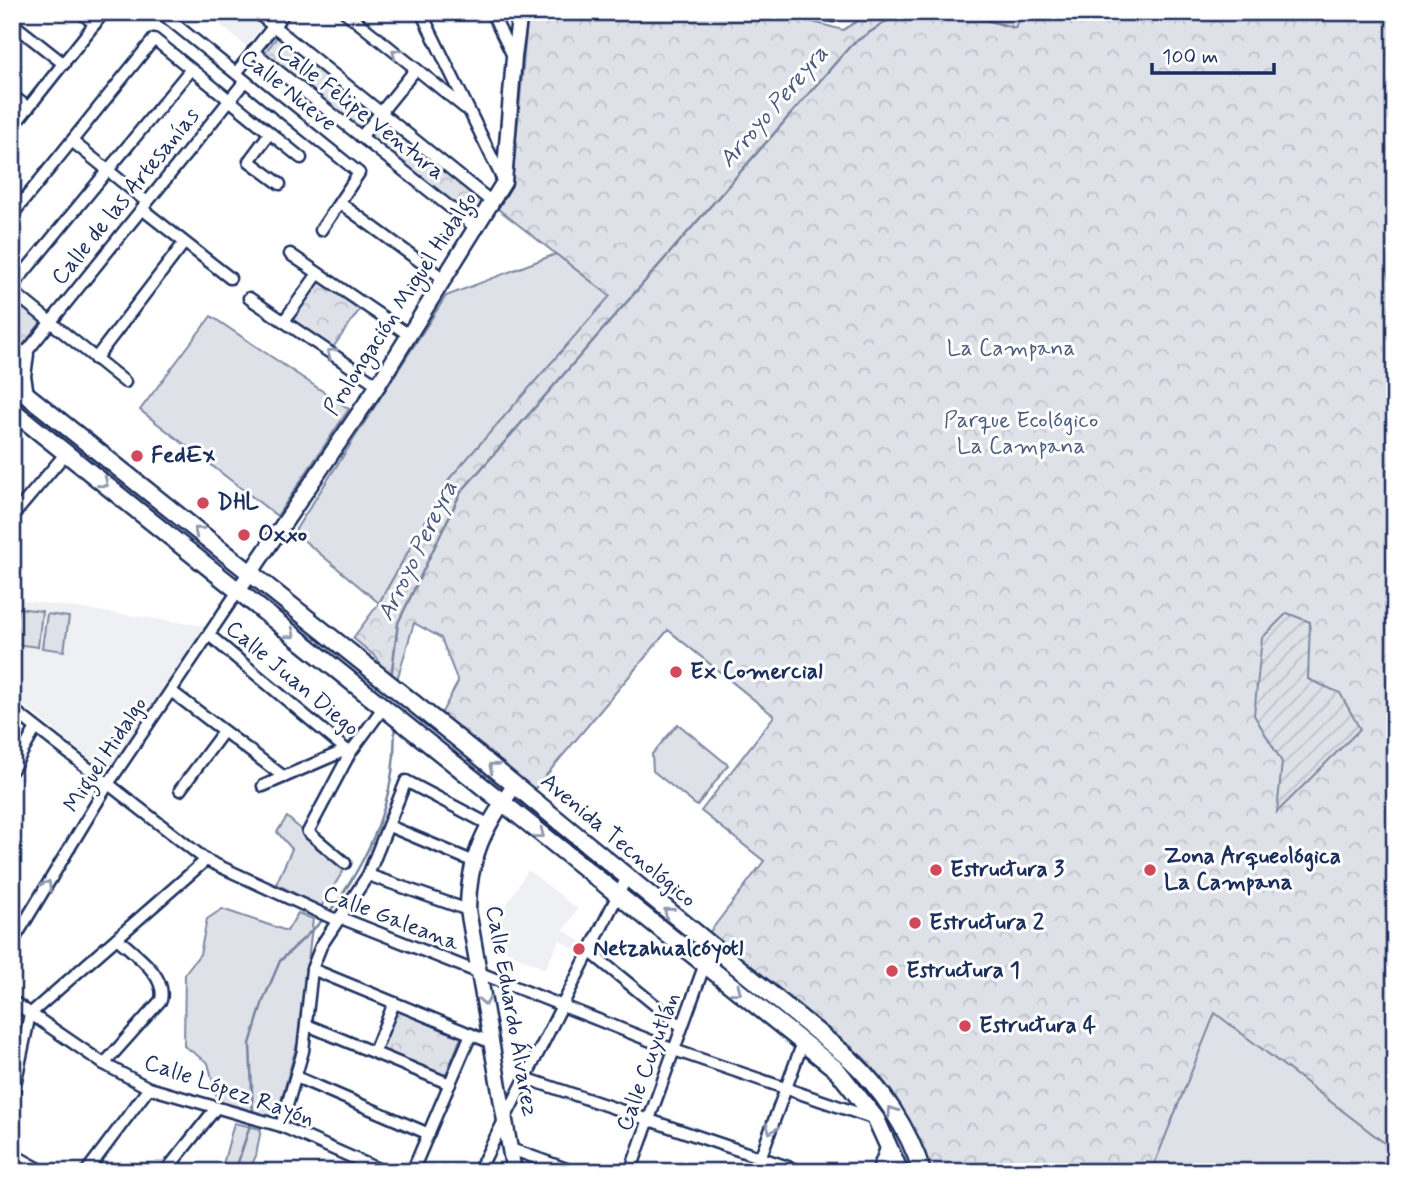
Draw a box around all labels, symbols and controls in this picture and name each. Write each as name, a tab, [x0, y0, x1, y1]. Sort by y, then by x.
scale bar	[1152, 32, 1274, 76]
street label: Calle Felipe Ventura	[270, 37, 450, 187]
water label: Arroyo Pereyra	[712, 39, 836, 175]
street label: Calle Nueve	[234, 43, 342, 139]
text: 100 m	[1162, 43, 1218, 71]
one-way arrow	[391, 48, 403, 61]
street label: Calle de las Artesanías	[45, 102, 207, 292]
street label: Prolongación Miguel Hidalgo	[317, 186, 486, 423]
park label: La Campana	[947, 334, 1075, 364]
one-way arrow	[326, 349, 339, 361]
park label: Parque Ecológico La Campana	[944, 406, 1098, 462]
place label: FedEx	[151, 441, 215, 471]
marker: FedEx	[129, 448, 145, 464]
one-way arrow	[97, 474, 109, 487]
water label: Arroyo Pereyra	[371, 476, 465, 626]
place label: DHL	[217, 488, 260, 518]
marker: DHL	[195, 495, 211, 511]
place label: Oxxo	[258, 520, 307, 550]
one-way arrow	[193, 526, 205, 539]
marker: Oxxo	[236, 527, 252, 543]
street label: Calle Juan Diego	[219, 614, 365, 744]
one-way arrow	[283, 625, 295, 638]
place label: Ex Comercial	[690, 657, 823, 687]
marker: Ex Comercial	[668, 664, 684, 680]
street label: Miguel Hidalgo	[57, 691, 156, 820]
one-way arrow	[488, 763, 501, 775]
street label: Avenida Tecnológico	[534, 767, 702, 915]
one-way arrow	[532, 826, 545, 838]
place label: Zona Arqueológica La Campana	[1164, 842, 1341, 898]
place label: Estructura 3	[950, 855, 1065, 885]
marker: Estructura 3	[928, 862, 944, 878]
marker: Zona Arqueológica La Campana	[1142, 862, 1158, 878]
one-way arrow	[39, 879, 52, 892]
street label: Calle Galeana	[318, 879, 464, 959]
street label: Calle Eduardo Álvarez	[478, 903, 544, 1119]
one-way arrow	[663, 908, 675, 921]
place label: Estructura 2	[929, 908, 1045, 938]
marker: Estructura 2	[907, 915, 923, 931]
place label: Netzahualcóyotl	[593, 934, 744, 964]
marker: Netzahualcóyotl	[571, 941, 587, 957]
place label: Estructura 1	[906, 956, 1020, 986]
marker: Estructura 1	[884, 963, 900, 979]
one-way arrow	[730, 982, 742, 995]
street label: Calle Cuyutlán	[610, 988, 688, 1136]
one-way arrow	[477, 995, 492, 1007]
place label: Estructura 4	[979, 1011, 1097, 1041]
marker: Estructura 4	[957, 1018, 973, 1034]
street label: Calle López Rayón	[140, 1048, 318, 1134]
one-way arrow	[887, 1105, 900, 1118]
one-way arrow	[765, 1123, 779, 1135]

